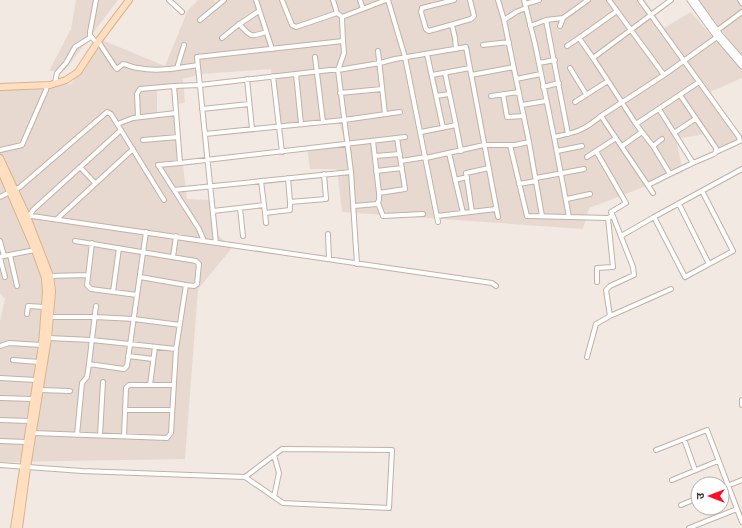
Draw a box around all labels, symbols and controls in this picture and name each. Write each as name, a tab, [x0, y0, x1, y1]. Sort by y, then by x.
north arrow	[690, 476, 730, 516]
text: उ	[694, 492, 708, 499]

